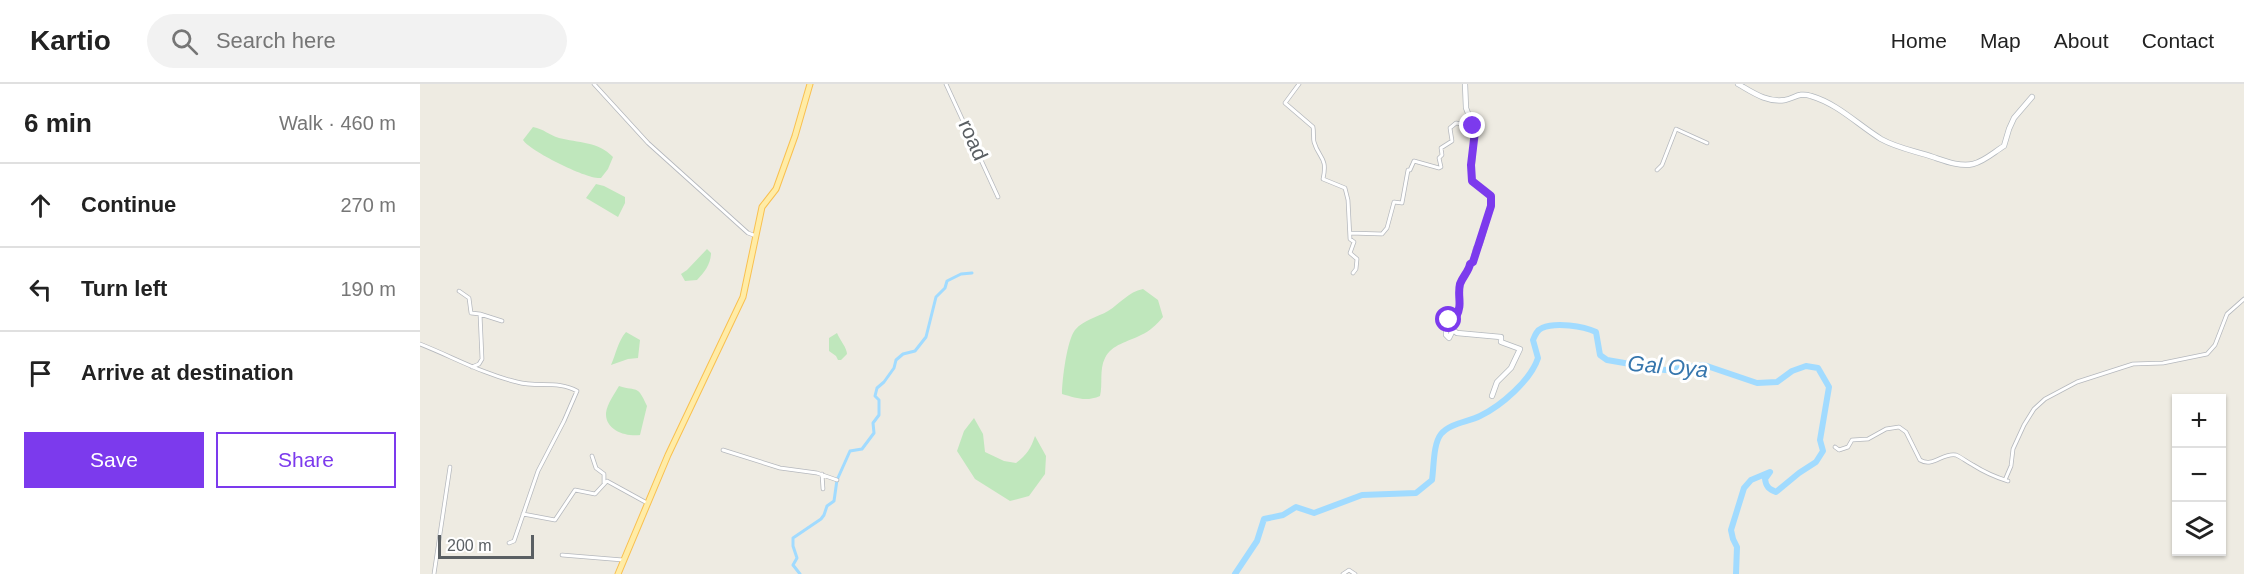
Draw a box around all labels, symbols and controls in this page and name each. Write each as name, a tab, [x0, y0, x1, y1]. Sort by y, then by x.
search box	[147, 14, 567, 68]
text: Kartio	[30, 25, 111, 56]
icon: search	[168, 25, 201, 58]
text: Search here	[216, 28, 336, 53]
text: Home	[1891, 29, 1947, 52]
text: Map	[1980, 29, 2021, 52]
text: About	[2054, 29, 2109, 52]
text: Contact	[2142, 29, 2214, 52]
text: 6 min	[24, 108, 92, 138]
text: Walk · 460 m	[279, 112, 396, 134]
route end	[1459, 112, 1485, 138]
street label: road	[954, 116, 993, 164]
icon: ahead	[24, 189, 57, 222]
text: Continue	[81, 192, 176, 217]
text: 270 m	[340, 194, 396, 216]
icon: left	[24, 273, 57, 306]
text: Turn left	[81, 276, 167, 301]
text: 190 m	[340, 278, 396, 300]
route start	[1435, 306, 1461, 332]
water label: Gal Oya	[1627, 351, 1709, 382]
icon: arrive	[24, 357, 57, 390]
text: Arrive at destination	[81, 360, 294, 385]
map controls	[2172, 394, 2226, 556]
button: +	[2172, 394, 2226, 448]
button: Save	[24, 432, 204, 488]
button: Share	[216, 432, 396, 488]
button: −	[2172, 448, 2226, 502]
button: layers	[2172, 502, 2226, 556]
scale bar	[438, 532, 534, 560]
text: 200 m	[447, 537, 491, 554]

